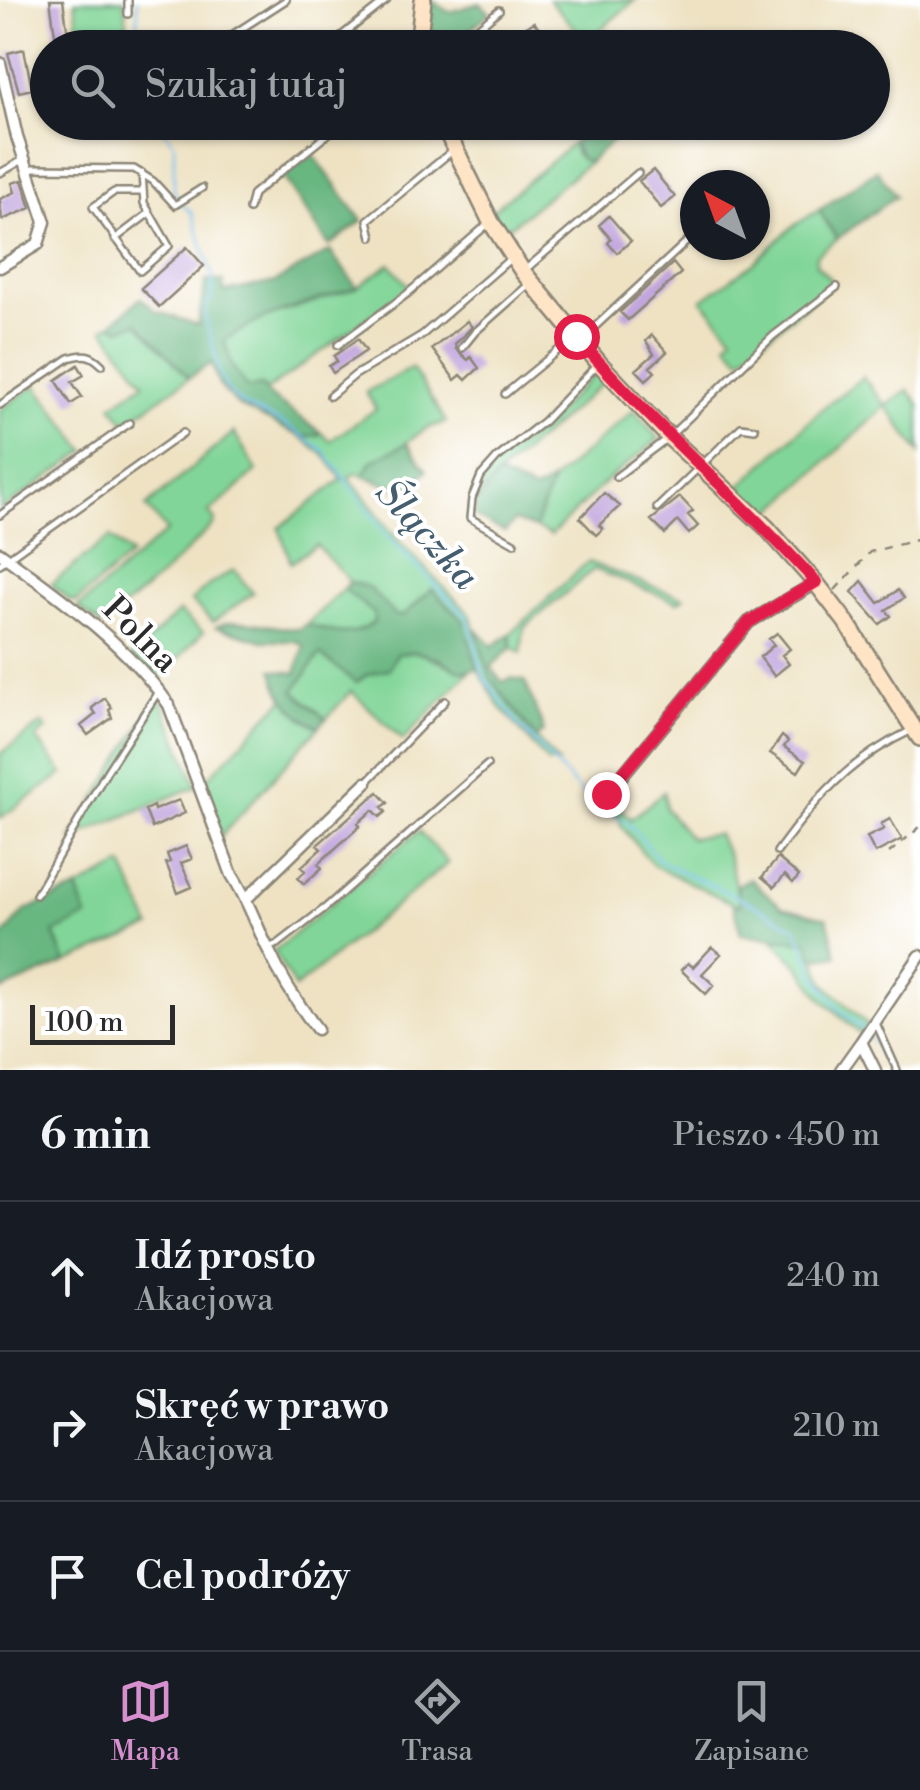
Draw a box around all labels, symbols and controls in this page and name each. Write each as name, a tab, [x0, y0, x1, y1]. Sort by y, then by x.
search box	[30, 30, 890, 140]
icon: search	[65, 58, 120, 113]
text: Szukaj tutaj	[145, 62, 348, 109]
north arrow	[680, 170, 770, 260]
route start	[554, 314, 600, 360]
water label: Ślączka	[365, 468, 492, 600]
street label: Polna	[93, 588, 187, 682]
route end	[584, 772, 630, 818]
scale bar	[30, 1000, 175, 1044]
text: 100 m	[45, 1005, 124, 1040]
text: 6 min	[40, 1109, 151, 1162]
text: Pieszo · 450 m	[673, 1115, 880, 1155]
text: Idź prosto	[135, 1233, 316, 1280]
icon: ahead	[40, 1249, 95, 1304]
text: 240 m	[787, 1256, 880, 1296]
text: Akacjowa	[135, 1280, 273, 1320]
text: Skręć w prawo	[135, 1383, 389, 1430]
icon: right	[40, 1399, 95, 1454]
text: 210 m	[793, 1406, 880, 1446]
text: Akacjowa	[135, 1430, 273, 1470]
icon: arrive	[40, 1549, 95, 1604]
text: Cel podróży	[135, 1553, 350, 1600]
tab: Mapa	[111, 1674, 180, 1769]
tab: Trasa	[402, 1674, 473, 1769]
tab: Zapisane	[694, 1674, 809, 1769]

